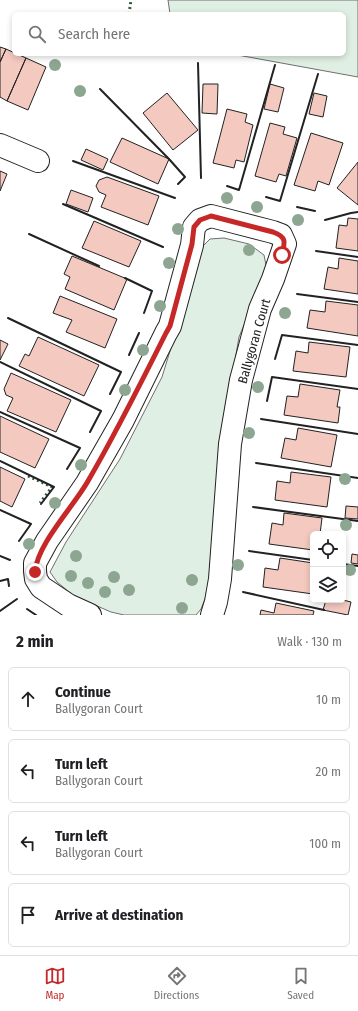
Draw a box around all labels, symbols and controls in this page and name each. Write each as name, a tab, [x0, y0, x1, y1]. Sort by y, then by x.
search box	[12, 12, 346, 56]
icon: search	[26, 23, 48, 45]
text: Search here	[58, 25, 130, 43]
route start	[273, 246, 291, 264]
street label: Ballygoran Court	[235, 296, 274, 385]
map controls	[310, 531, 346, 603]
button: locate	[310, 531, 346, 567]
route end	[26, 563, 44, 581]
button: layers	[310, 567, 346, 603]
text: 2 min	[16, 631, 54, 652]
text: Walk · 130 m	[277, 634, 342, 649]
text: Continue	[55, 683, 111, 701]
icon: ahead	[17, 688, 39, 710]
text: 10 m	[316, 692, 341, 707]
text: Ballygoran Court	[55, 701, 143, 716]
text: Turn left	[55, 755, 108, 773]
icon: left	[17, 760, 39, 782]
text: 20 m	[315, 764, 341, 779]
text: Ballygoran Court	[55, 773, 143, 788]
text: Turn left	[55, 827, 108, 845]
icon: left	[17, 832, 39, 854]
text: 100 m	[309, 836, 341, 851]
text: Ballygoran Court	[55, 845, 143, 860]
icon: arrive	[17, 904, 39, 926]
text: Arrive at destination	[55, 906, 183, 924]
tab: Map	[44, 965, 66, 1002]
tab: Directions	[154, 965, 199, 1002]
tab: Saved	[287, 965, 314, 1002]

